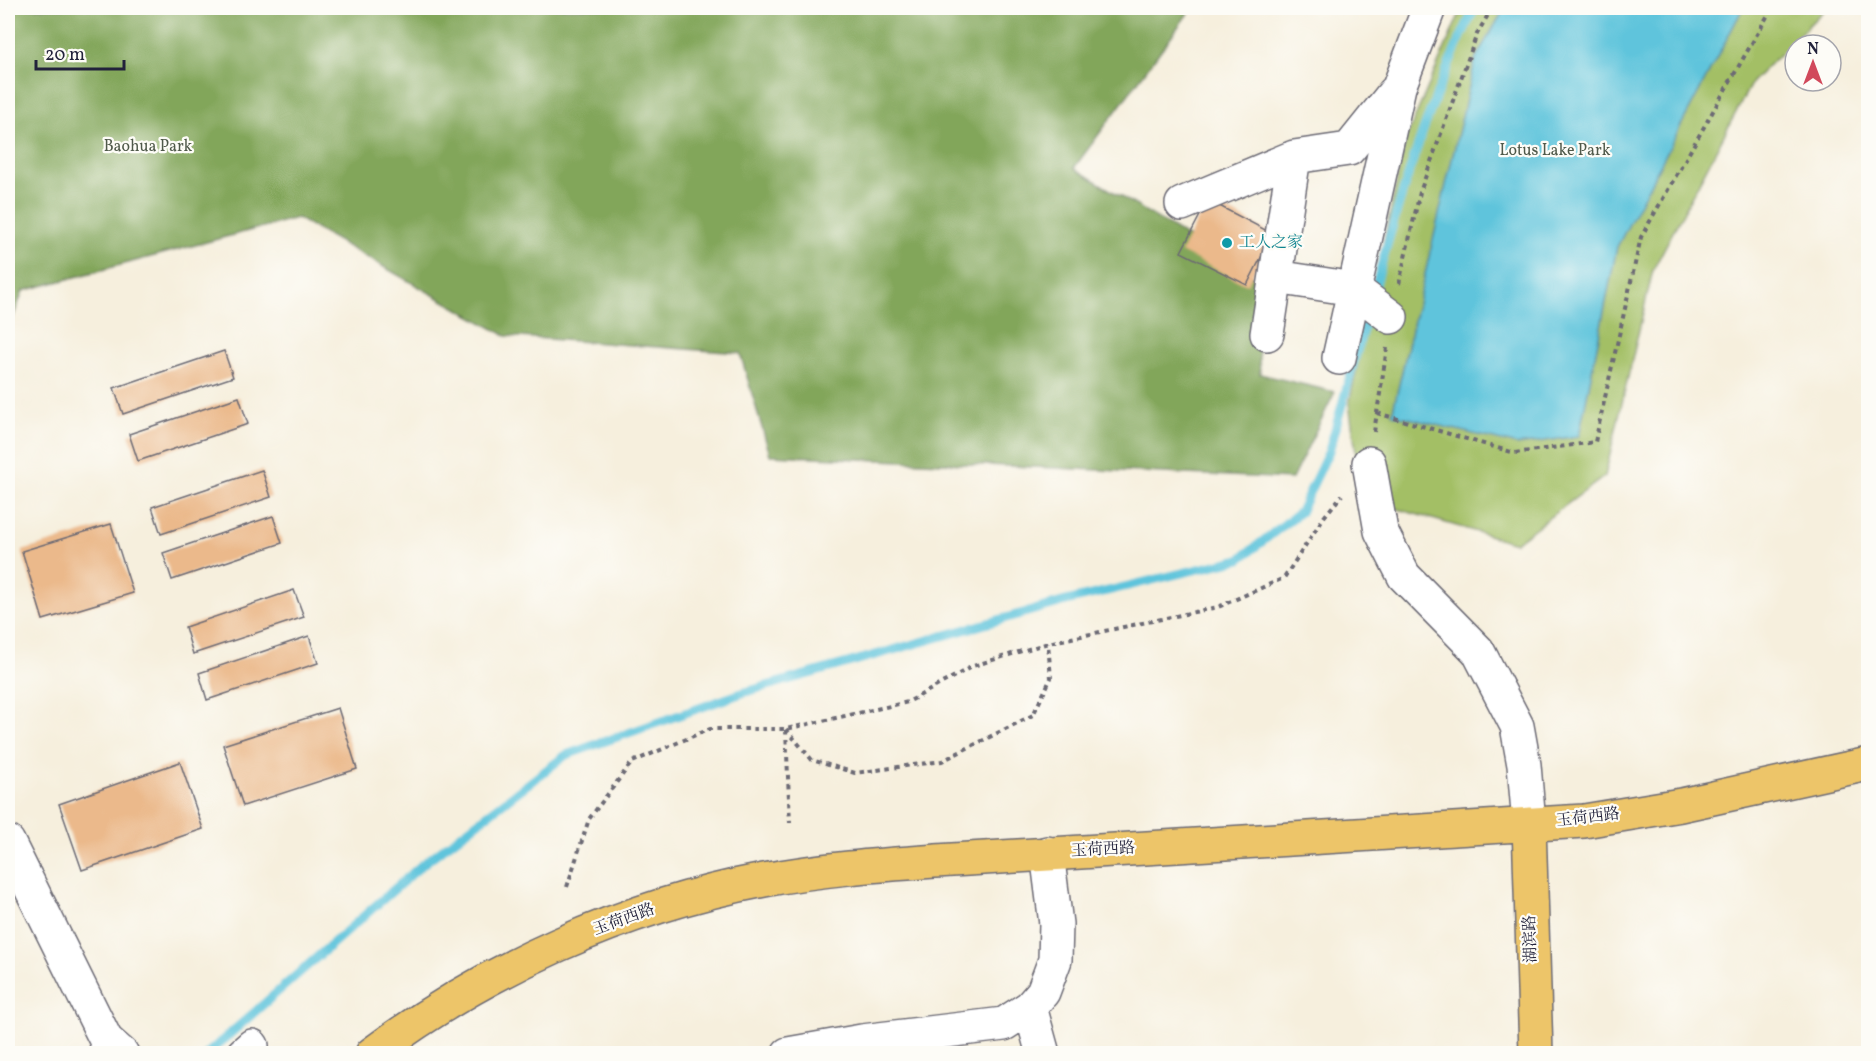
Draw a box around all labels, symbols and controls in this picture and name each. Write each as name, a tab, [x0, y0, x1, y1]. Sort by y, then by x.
scale bar	[36, 33, 124, 71]
north arrow	[1783, 33, 1843, 93]
text: N	[1807, 39, 1819, 61]
text: 20 m	[45, 43, 85, 68]
park label: Baohua Park	[104, 136, 193, 158]
park label: Lotus Lake Park	[1499, 140, 1611, 162]
place label: 工人之家	[1239, 232, 1303, 254]
marker: 工人之家	[1220, 236, 1234, 250]
street label: 玉荷西路	[1555, 803, 1621, 833]
street label: 玉荷西路	[1070, 837, 1136, 863]
street label: 玉荷西路	[590, 899, 658, 941]
street label: 湖滨路	[1519, 915, 1543, 963]

